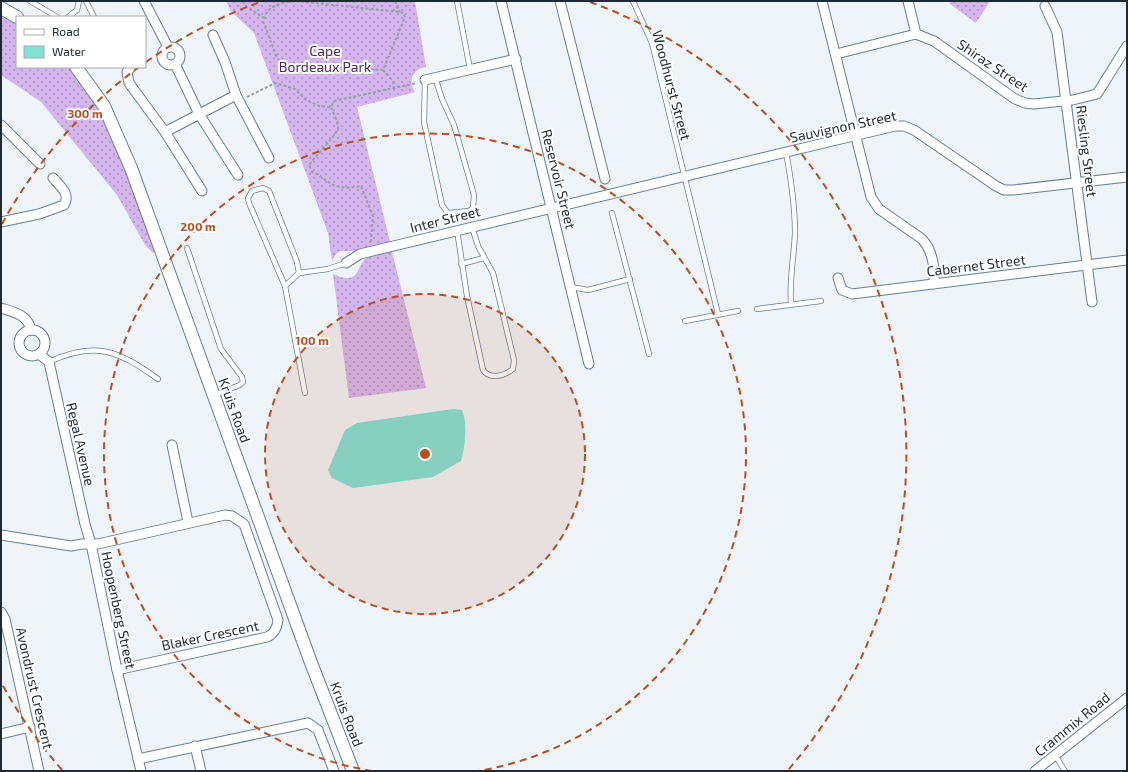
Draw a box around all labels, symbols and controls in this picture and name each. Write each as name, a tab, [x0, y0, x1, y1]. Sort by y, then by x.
legend	[16, 16, 146, 68]
text: Road	[52, 24, 80, 38]
street label: Woodhurst Street	[649, 28, 695, 142]
street label: Shiraz Street	[954, 35, 1032, 95]
park label: Cape Bordeaux Park	[279, 42, 371, 75]
text: Water	[52, 44, 86, 58]
street label: Riesling Street	[1073, 104, 1101, 198]
text: 300 m	[67, 106, 103, 120]
street label: Sauvignon Street	[788, 106, 898, 146]
street label: Reservoir Street	[538, 127, 580, 231]
street label: Inter Street	[408, 202, 482, 236]
text: 200 m	[180, 219, 216, 233]
street label: Cabernet Street	[925, 250, 1027, 280]
text: 100 m	[295, 333, 329, 347]
street label: Kruis Road	[215, 375, 255, 445]
street label: Regal Avenue	[63, 401, 99, 487]
centre of rings	[418, 447, 432, 461]
street label: Hoopenberg Street	[98, 550, 140, 670]
street label: Blaker Crescent	[160, 616, 260, 654]
street label: Avondrust Crescent	[13, 625, 57, 751]
street label: Kruis Road	[327, 679, 367, 749]
street label: Crammix Road	[1031, 688, 1113, 760]

